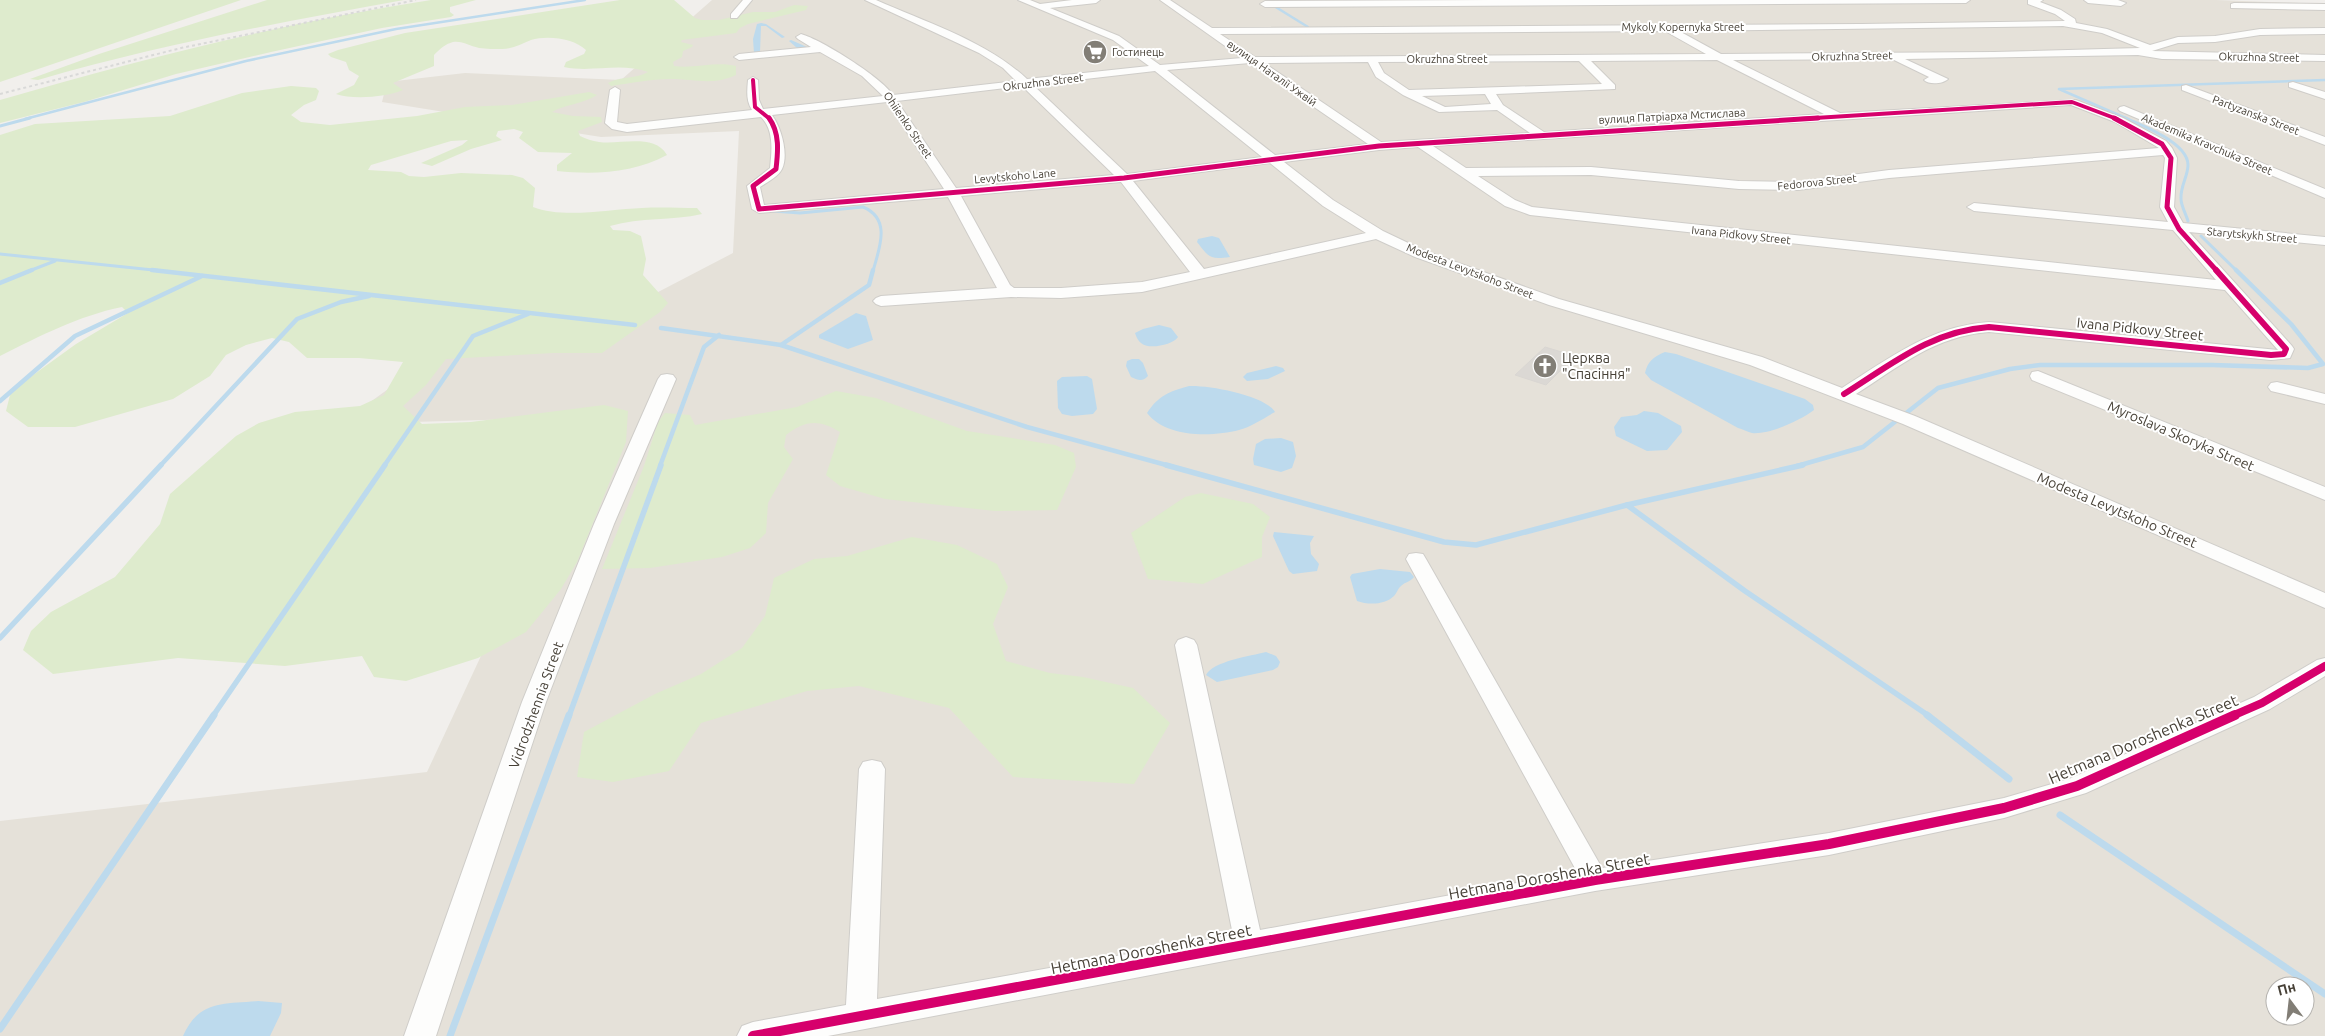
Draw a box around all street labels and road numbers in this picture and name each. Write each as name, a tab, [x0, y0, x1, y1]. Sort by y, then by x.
street label: Mykoly Kopernyka Street	[1622, 21, 1745, 33]
street label: вулиця Наталії Ужвій	[1225, 37, 1319, 109]
street label: Okruzhna Street	[1811, 49, 1893, 63]
street label: Okruzhna Street	[2218, 50, 2300, 64]
street label: Okruzhna Street	[1406, 53, 1488, 65]
street label: Okruzhna Street	[1002, 71, 1085, 93]
street label: Ohiienko Street	[881, 90, 935, 161]
street label: Partyzanska Street	[2211, 93, 2302, 137]
street label: вулиця Патріарха Мстислава	[1598, 106, 1746, 126]
street label: Akademika Kravchuka Street	[2140, 111, 2275, 177]
street label: Levytskoho Lane	[974, 166, 1056, 186]
street label: Fedorova Street	[1777, 172, 1858, 192]
street label: Ivana Pidkovy Street	[1691, 224, 1792, 246]
street label: Starytskykh Street	[2206, 225, 2298, 245]
street label: Modesta Levytskoho Street	[1405, 241, 1536, 301]
street label: Ivana Pidkovy Street	[2076, 314, 2204, 344]
street label: Myroslava Skoryka Street	[2105, 398, 2257, 474]
street label: Modesta Levytskoho Street	[2035, 469, 2200, 551]
street label: Vidrodzhennia Street	[506, 639, 567, 771]
street label: Hetmana Doroshenka Street	[2046, 691, 2241, 787]
street label: Hetmana Doroshenka Street	[1447, 849, 1652, 903]
street label: Hetmana Doroshenka Street	[1049, 921, 1254, 977]

